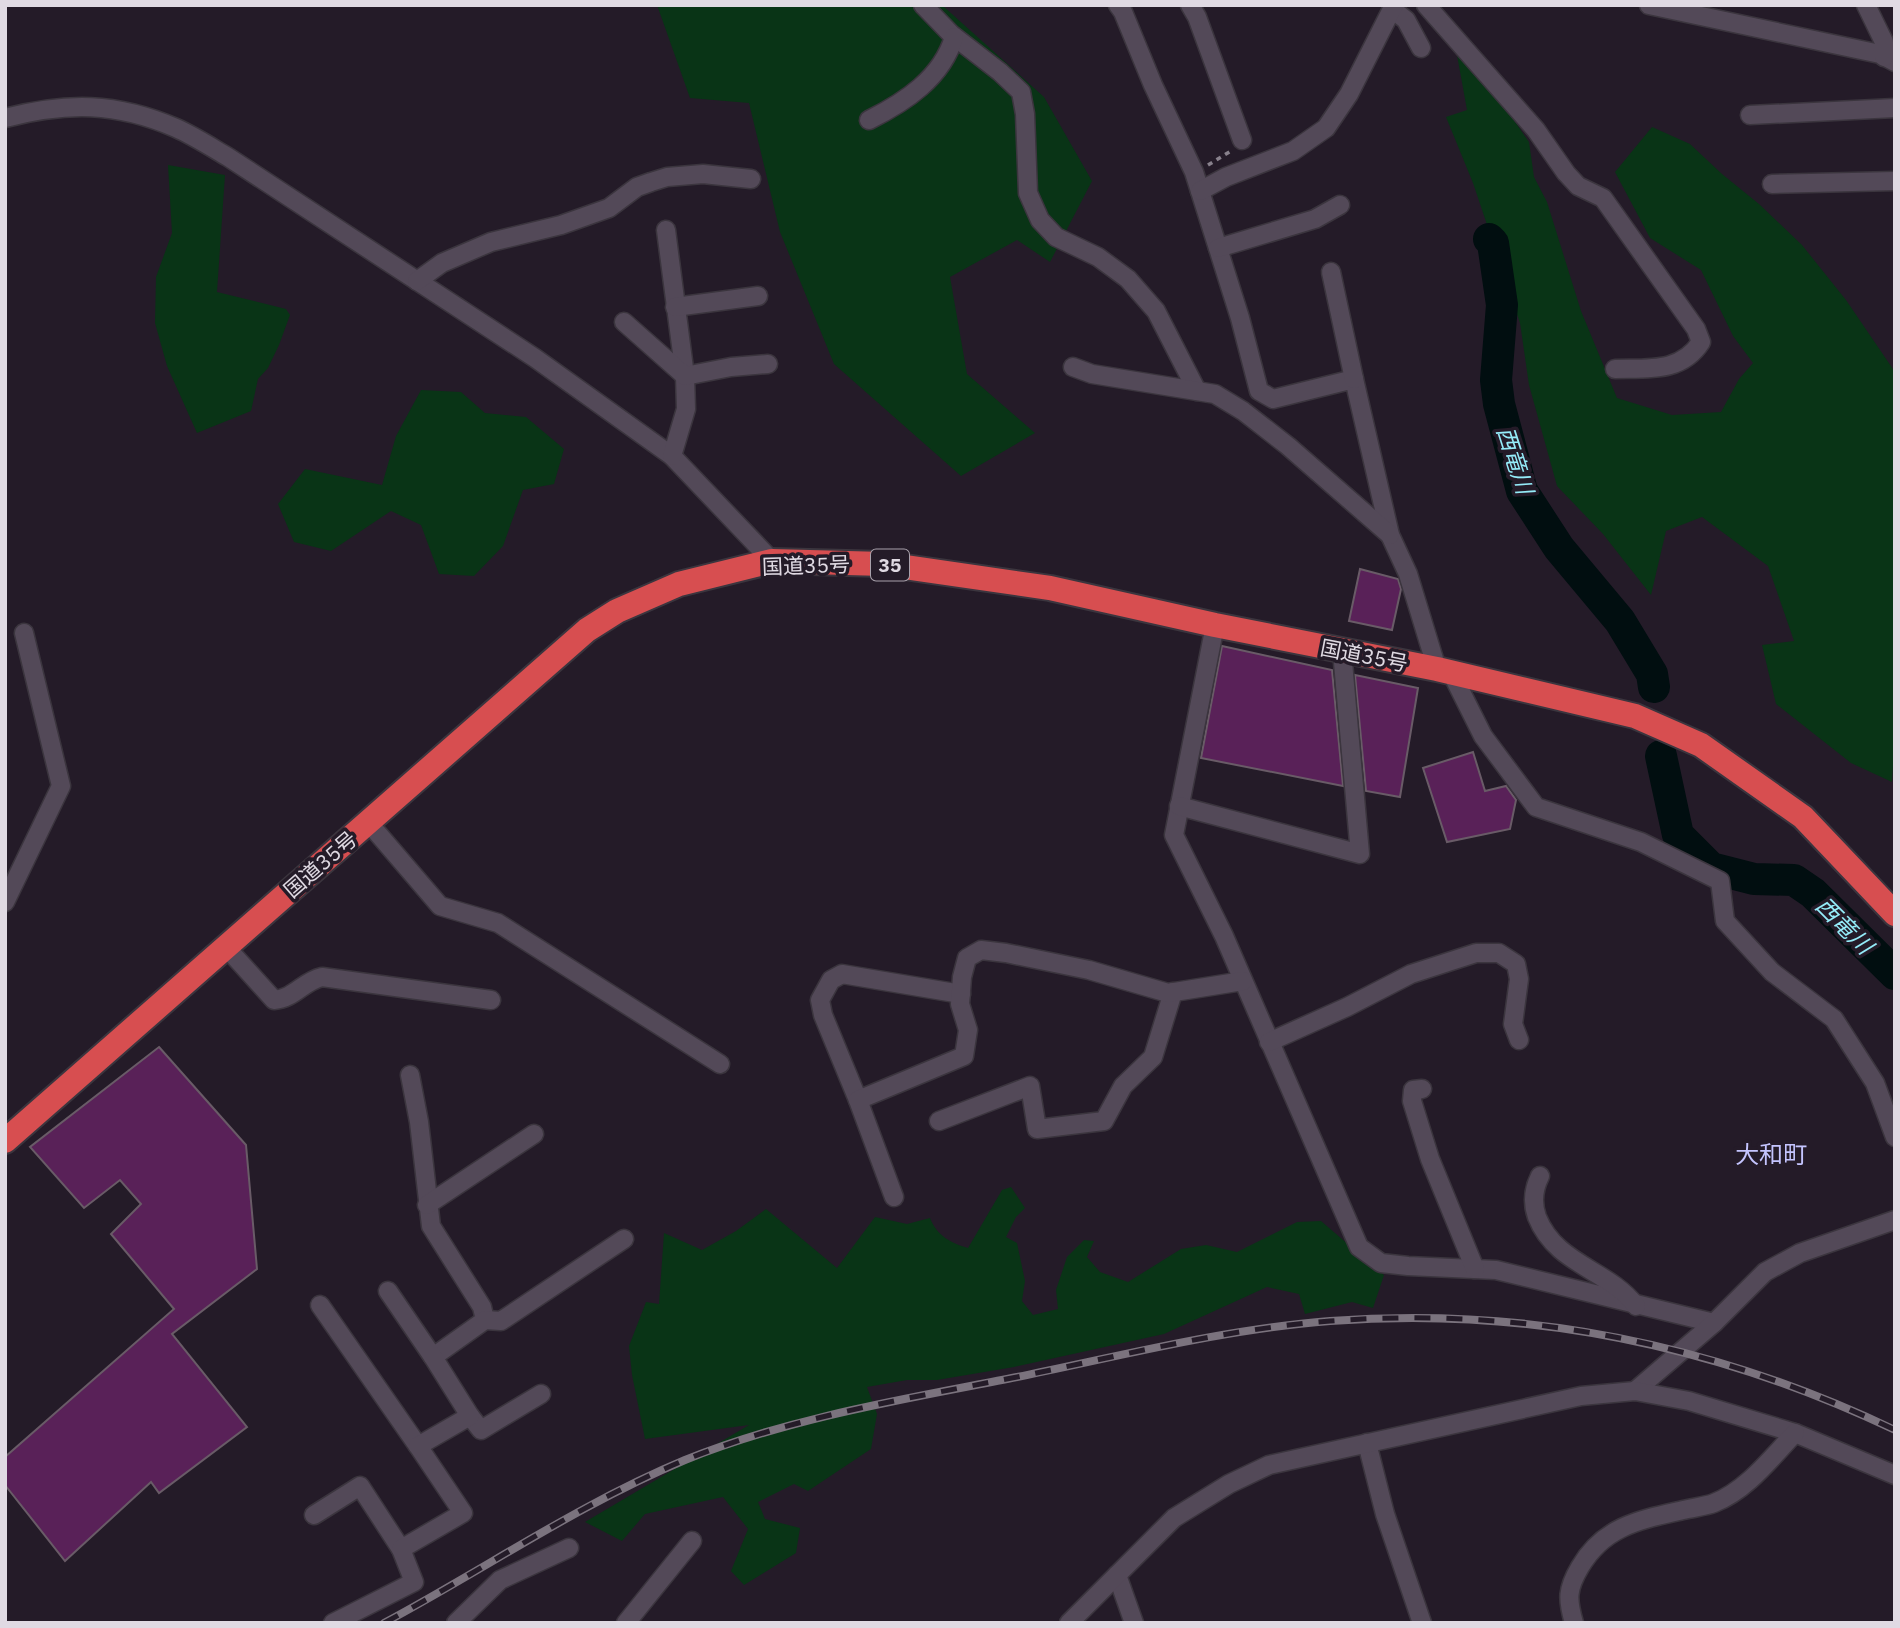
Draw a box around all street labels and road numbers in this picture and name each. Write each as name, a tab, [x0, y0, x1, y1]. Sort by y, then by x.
street label: 国道35号	[761, 549, 851, 581]
road number: 35	[871, 550, 909, 580]
street label: 国道35号	[1318, 633, 1410, 677]
street label: 国道35号	[278, 825, 362, 903]

